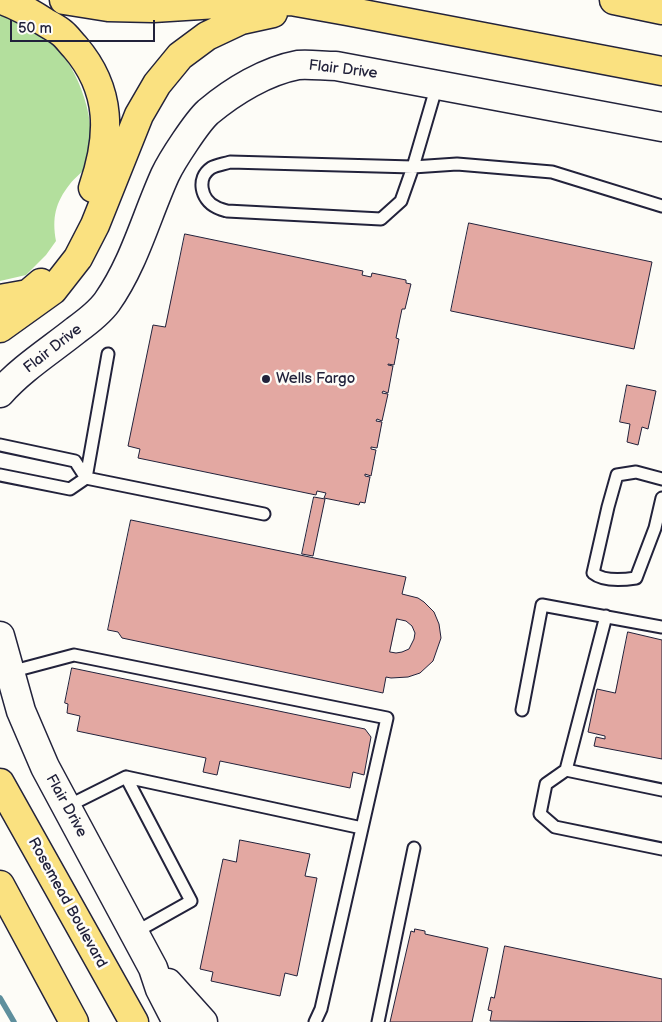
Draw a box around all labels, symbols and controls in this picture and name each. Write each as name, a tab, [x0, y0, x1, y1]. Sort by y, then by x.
scale bar	[12, 10, 158, 42]
text: 50 m	[18, 19, 52, 38]
street label: Flair Drive	[308, 57, 378, 83]
street label: Flair Drive	[20, 321, 86, 377]
place label: Wells Fargo	[276, 370, 355, 388]
marker: Wells Fargo	[260, 373, 272, 385]
street label: Flair Drive	[41, 772, 91, 840]
street label: Rosemead Boulevard	[24, 835, 110, 971]

